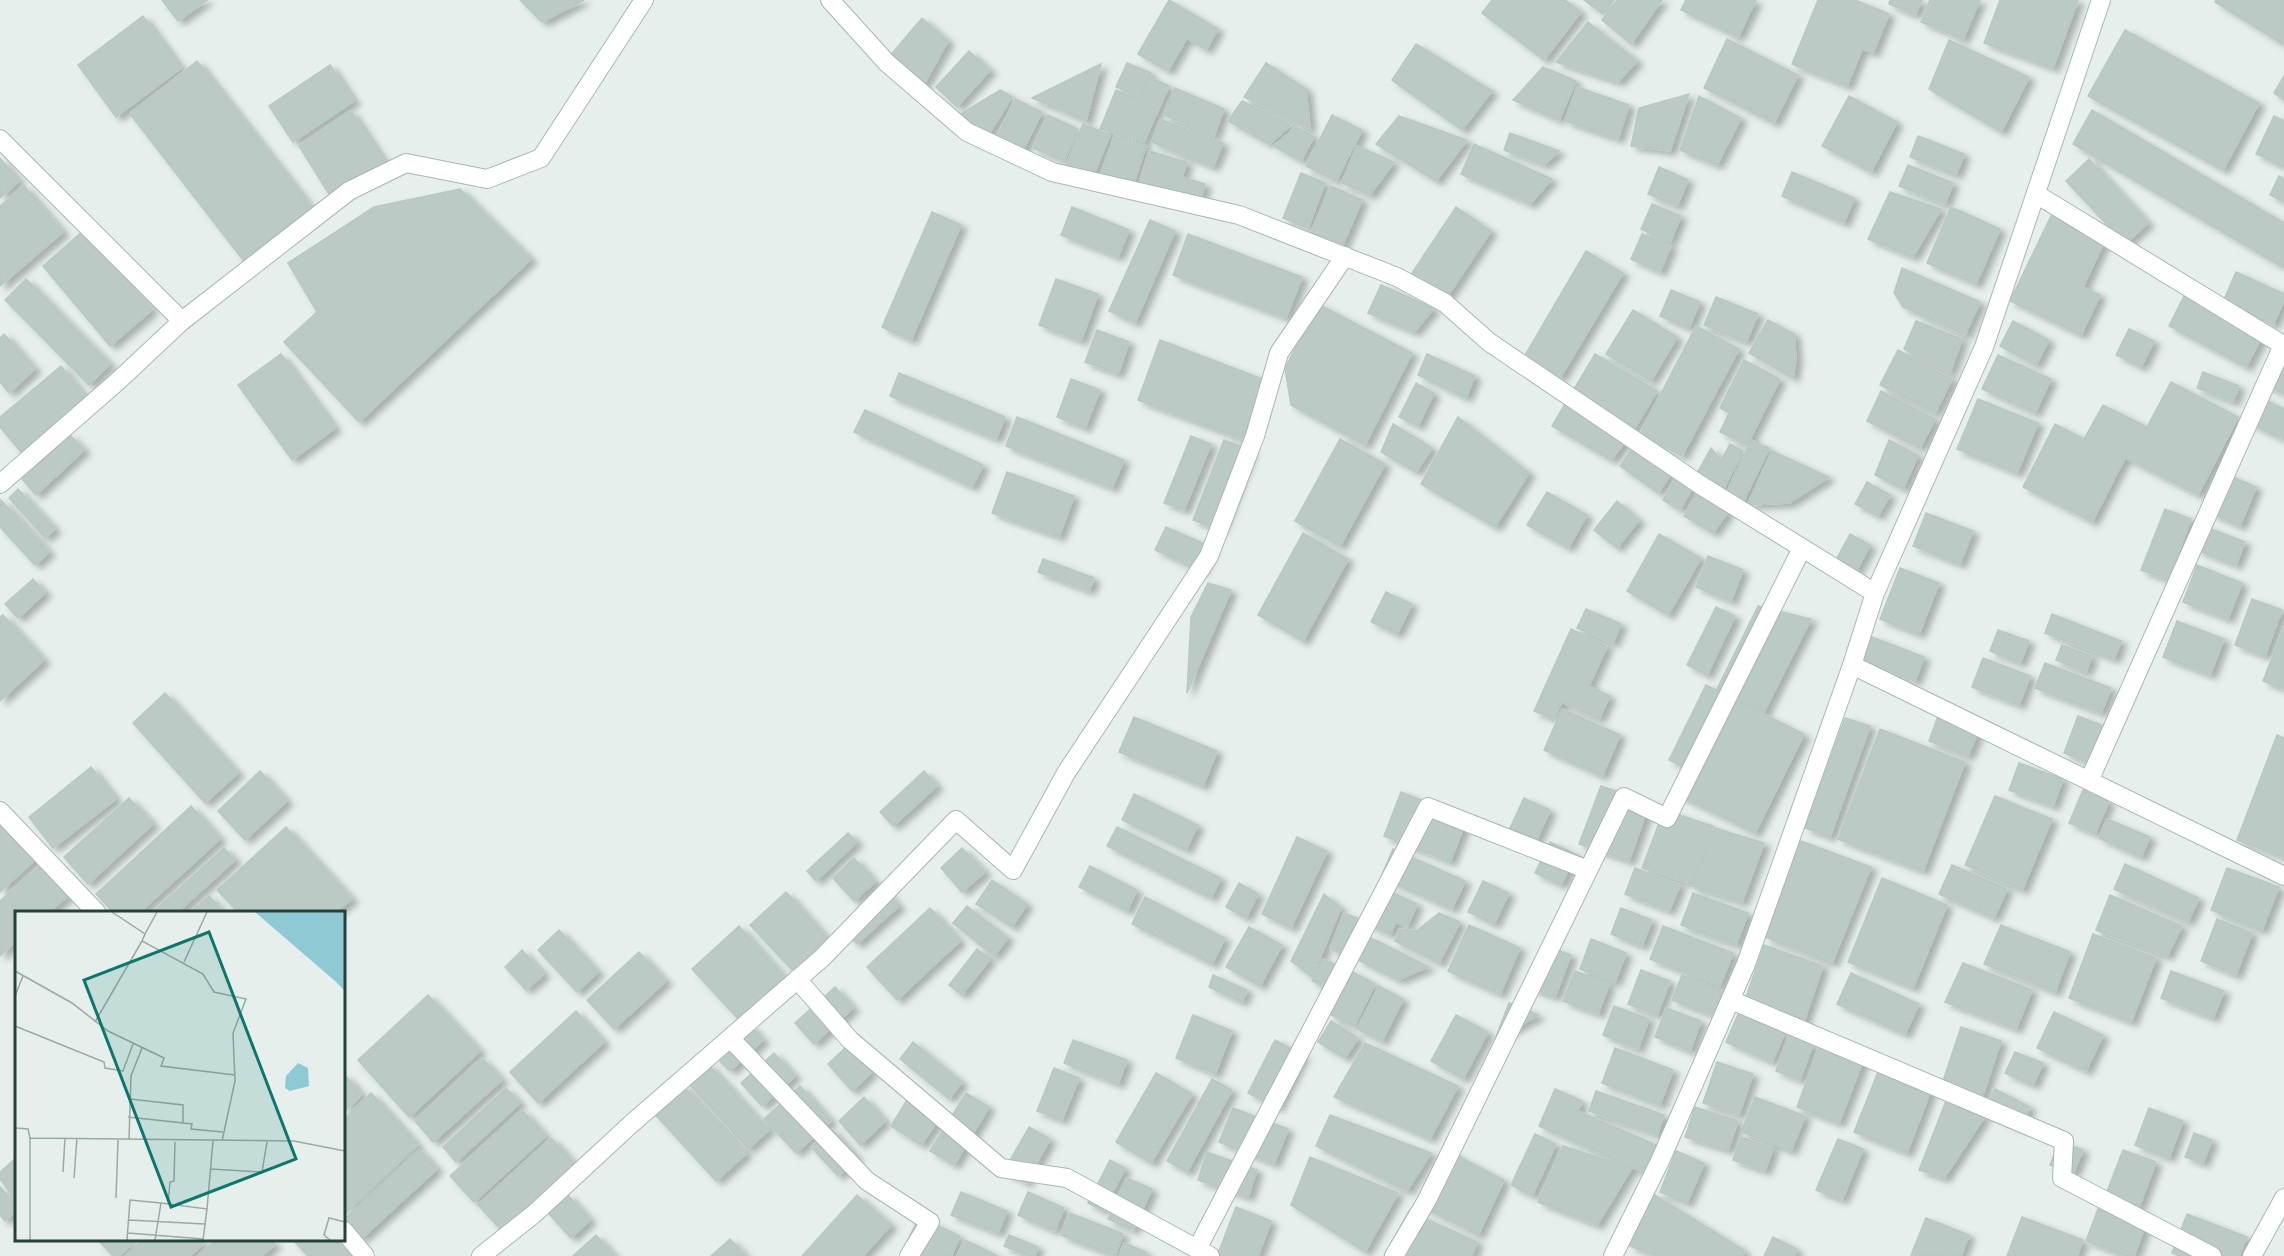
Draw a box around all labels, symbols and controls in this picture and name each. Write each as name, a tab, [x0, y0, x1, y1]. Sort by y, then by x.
inset map	[15, 911, 345, 1241]

